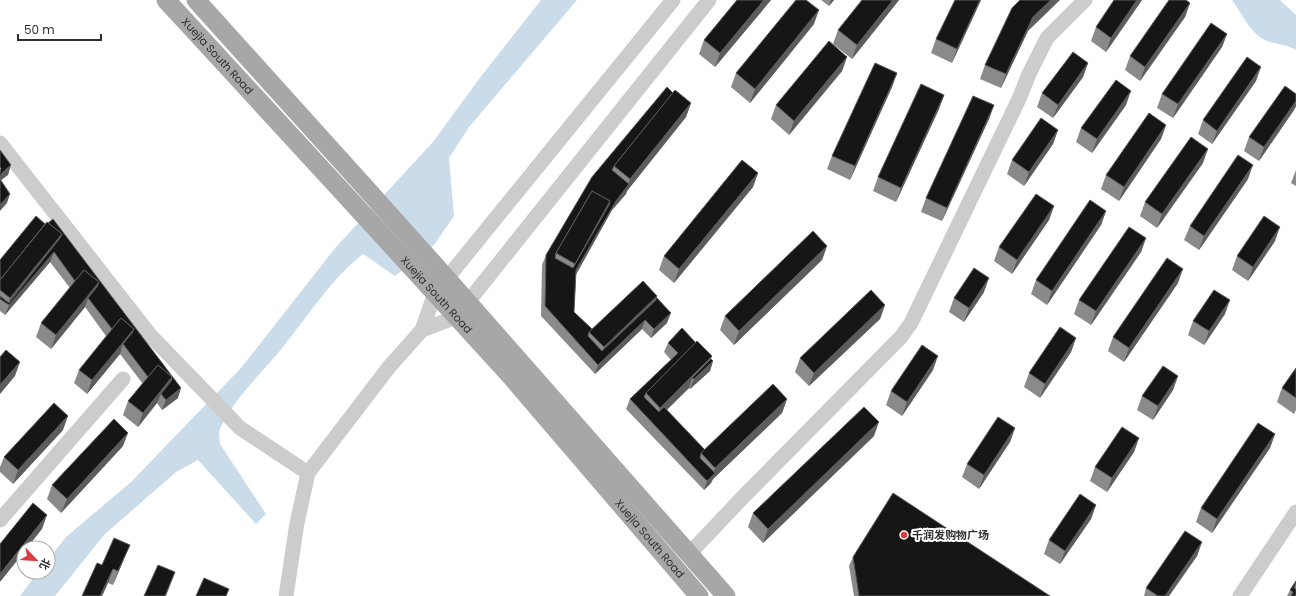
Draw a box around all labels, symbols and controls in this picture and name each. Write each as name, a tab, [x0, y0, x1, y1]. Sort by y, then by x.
street label: Xuejia South Road	[178, 14, 257, 98]
scale bar	[18, 16, 101, 42]
text: 50 m	[24, 21, 55, 38]
street label: Xuejia South Road	[397, 252, 476, 337]
street label: Xuejia South Road	[611, 495, 688, 582]
place label: 千润发购物广场	[912, 527, 989, 543]
marker: 千润发购物广场	[899, 530, 909, 540]
north arrow	[16, 540, 56, 580]
text: 北	[35, 556, 55, 573]

